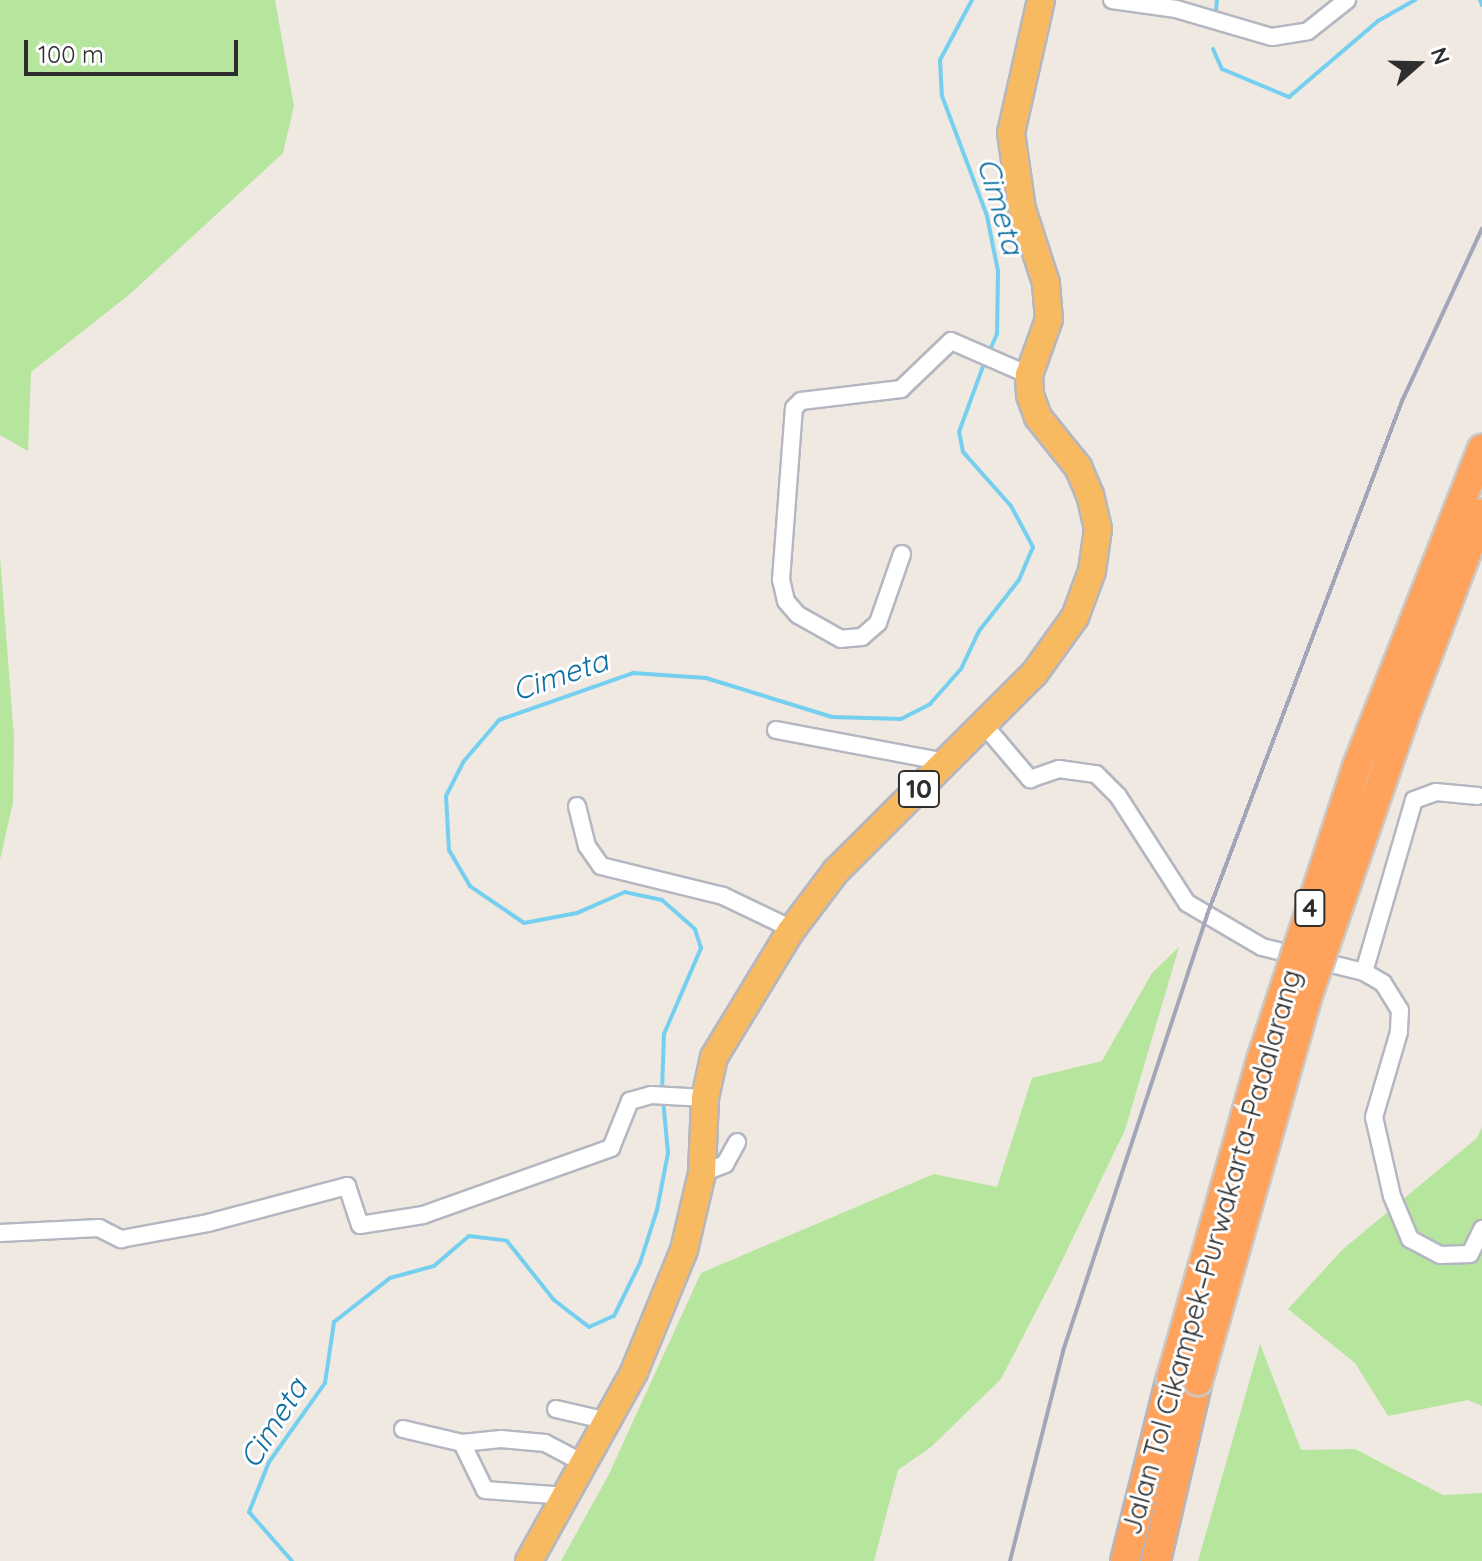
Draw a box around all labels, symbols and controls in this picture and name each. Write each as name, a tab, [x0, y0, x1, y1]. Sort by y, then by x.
scale bar	[28, 24, 242, 74]
north arrow	[1378, 24, 1458, 104]
text: 100 m	[38, 39, 104, 69]
text: N	[1425, 43, 1456, 68]
water label: Cimeta	[970, 154, 1032, 258]
water label: Cimeta	[507, 642, 613, 708]
road number: 10	[897, 767, 941, 811]
road number: 4	[1294, 886, 1326, 930]
street label: Jalan Tol Cikampek–Purwakarta–Padalarang	[1114, 965, 1308, 1539]
water label: Cimeta	[232, 1372, 314, 1474]

